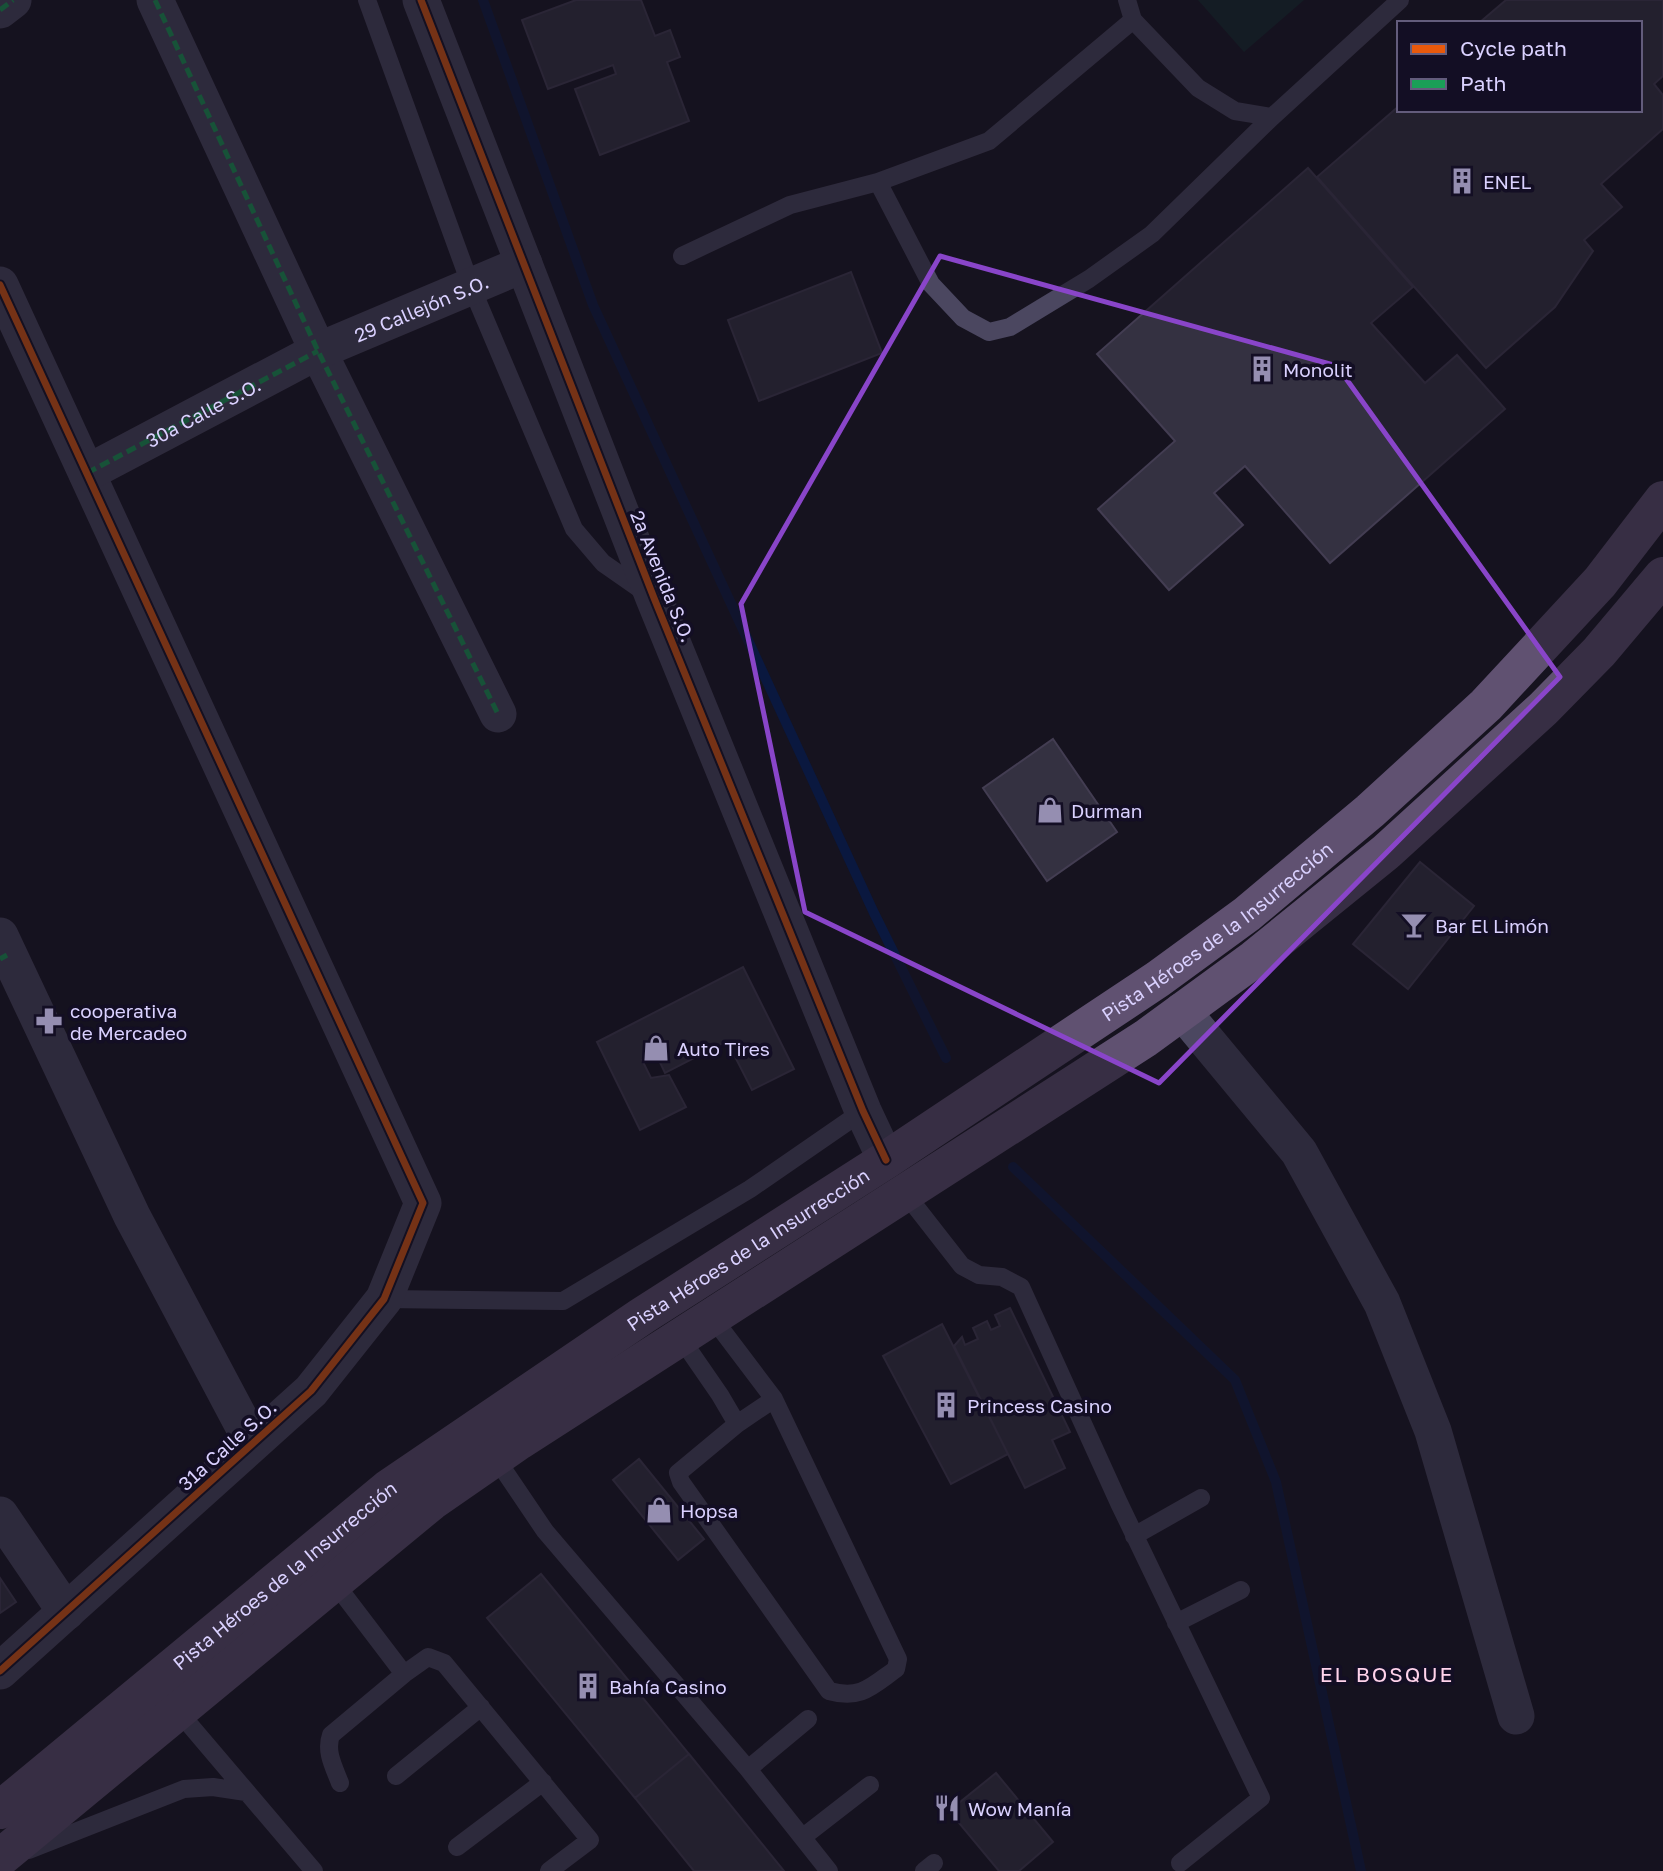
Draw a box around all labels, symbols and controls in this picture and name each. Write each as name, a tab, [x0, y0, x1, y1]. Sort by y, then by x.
legend	[1397, 21, 1642, 112]
text: Cycle path	[1460, 35, 1567, 61]
text: Path	[1460, 70, 1507, 96]
building icon: ENEL	[1447, 166, 1477, 196]
place label: ENEL	[1483, 170, 1532, 193]
street label: 29 Callejón S.O.	[350, 269, 492, 346]
building icon: Monolit	[1247, 354, 1277, 384]
place label: Monolit	[1283, 358, 1353, 381]
street label: 30a Calle S.O.	[142, 372, 264, 452]
street label: 2a Avenida S.O.	[626, 507, 700, 645]
shop icon: Durman	[1035, 795, 1065, 825]
place label: Durman	[1071, 799, 1142, 822]
street label: Pista Héroes de la Insurrección	[1097, 836, 1337, 1025]
bar icon: Bar El Limón	[1399, 910, 1429, 940]
place label: Bar El Limón	[1435, 914, 1549, 937]
place label: cooperativa de Mercadeo	[70, 999, 187, 1044]
pharmacy icon: cooperativa de Mercadeo	[34, 1006, 64, 1036]
shop icon: Auto Tires	[641, 1033, 671, 1063]
place label: Auto Tires	[677, 1037, 770, 1060]
street label: Pista Héroes de la Insurrección	[622, 1163, 873, 1335]
building icon: Princess Casino	[931, 1390, 961, 1420]
place label: Princess Casino	[967, 1394, 1112, 1417]
street label: 31a Calle S.O.	[173, 1395, 281, 1495]
street label: Pista Héroes de la Insurrección	[168, 1475, 400, 1674]
shop icon: Hopsa	[644, 1495, 674, 1525]
place label: Hopsa	[680, 1499, 738, 1522]
district label: EL BOSQUE	[1320, 1661, 1454, 1687]
building icon: Bahía Casino	[573, 1671, 603, 1701]
place label: Bahía Casino	[609, 1675, 727, 1698]
restaurant icon: Wow Manía	[932, 1793, 962, 1823]
place label: Wow Manía	[968, 1797, 1071, 1820]

